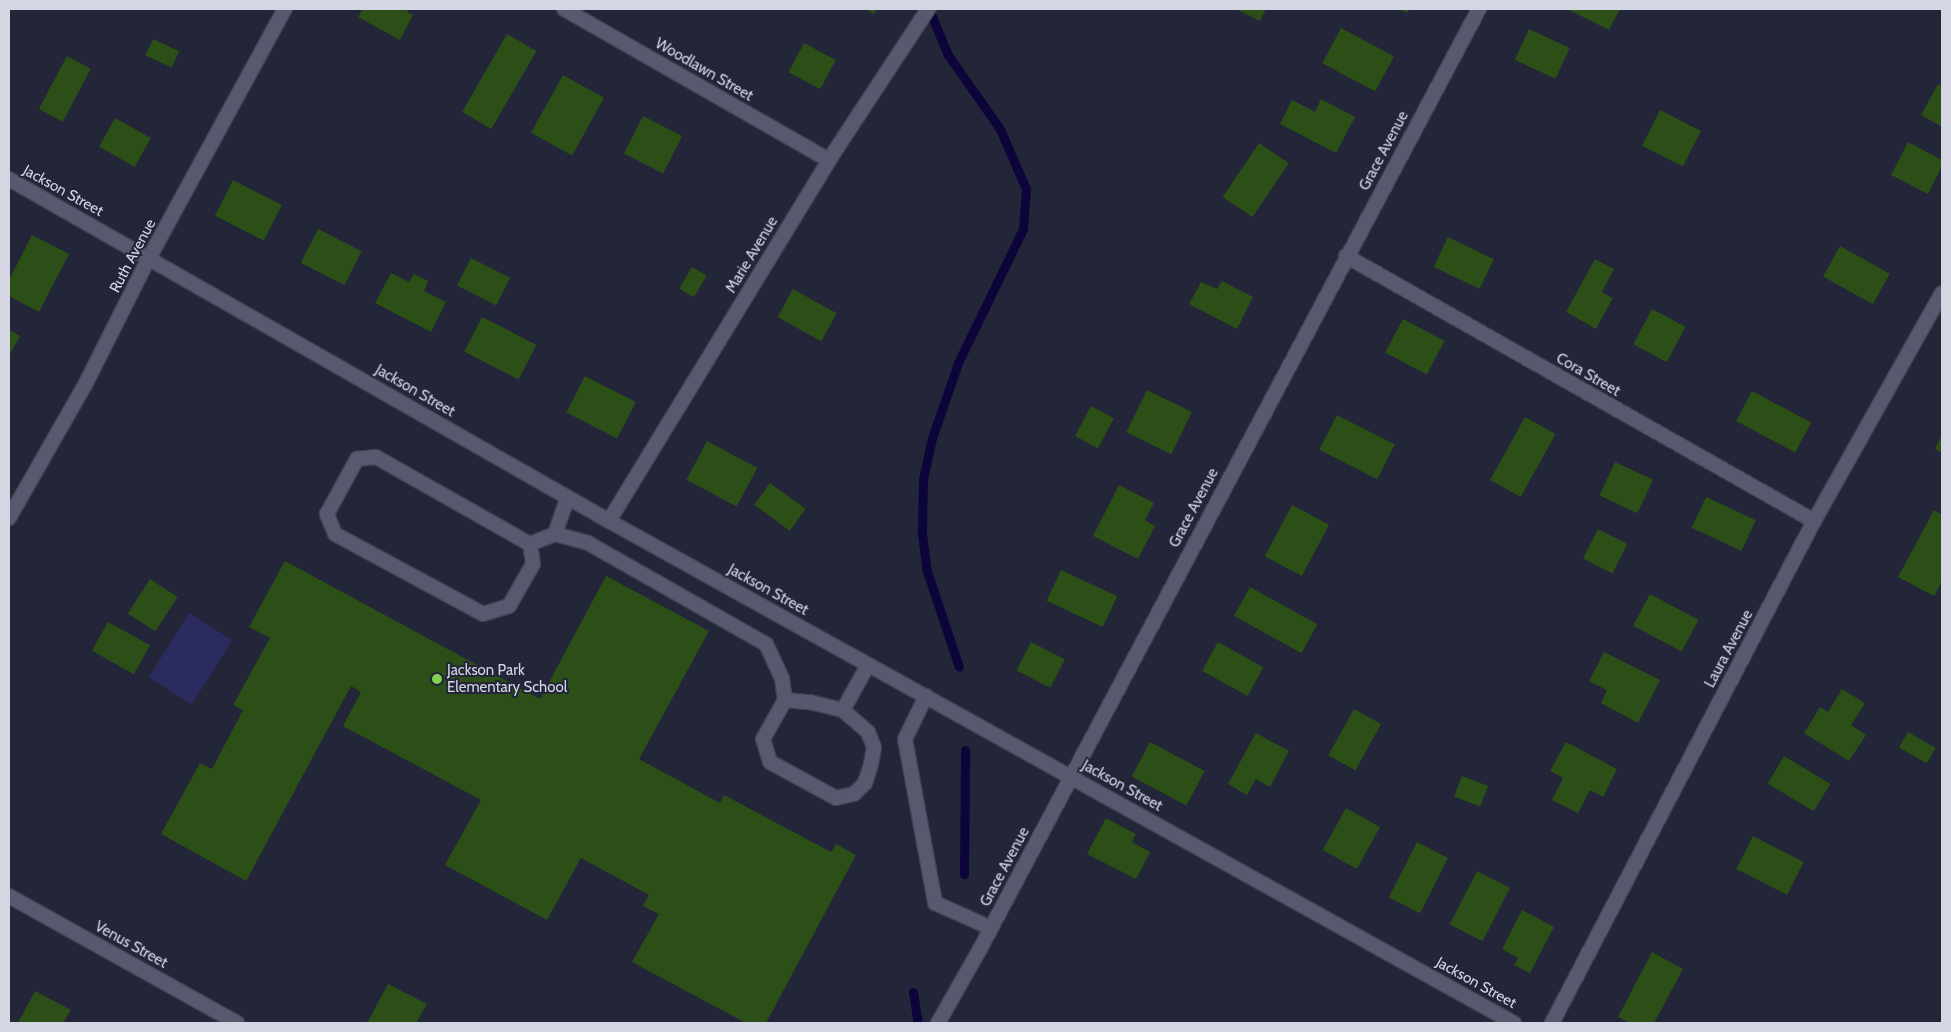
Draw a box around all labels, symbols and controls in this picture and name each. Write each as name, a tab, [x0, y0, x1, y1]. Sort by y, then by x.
street label: Woodlawn Street	[652, 35, 756, 105]
street label: Grace Avenue	[1356, 108, 1412, 194]
street label: Jackson Street	[20, 162, 106, 220]
street label: Marie Avenue	[722, 214, 782, 296]
street label: Ruth Avenue	[106, 216, 160, 296]
street label: Cora Street	[1553, 349, 1623, 401]
street label: Jackson Street	[372, 361, 458, 421]
street label: Grace Avenue	[1166, 465, 1222, 551]
street label: Jackson Street	[725, 561, 811, 619]
street label: Laura Avenue	[1701, 607, 1757, 691]
place label: Jackson Park Elementary School	[447, 661, 567, 696]
marker: Jackson Park Elementary School	[431, 673, 443, 685]
street label: Jackson Street	[1079, 757, 1165, 815]
street label: Grace Avenue	[977, 824, 1033, 910]
street label: Venus Street	[92, 918, 170, 972]
street label: Jackson Street	[1433, 954, 1519, 1012]

